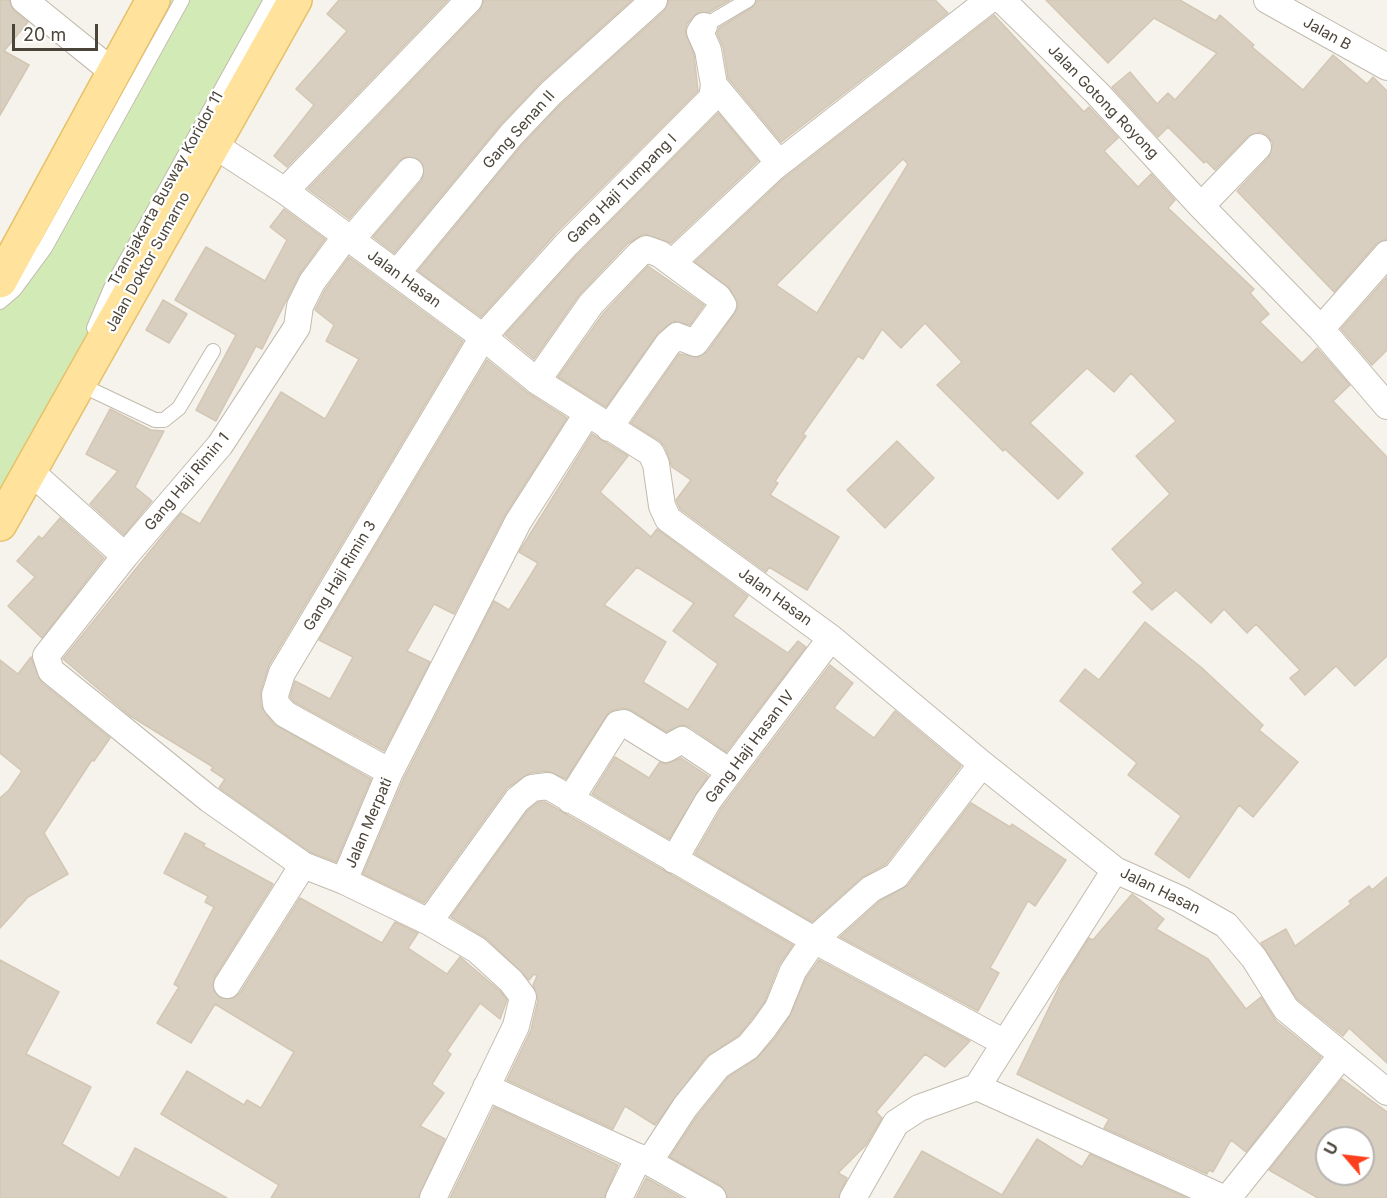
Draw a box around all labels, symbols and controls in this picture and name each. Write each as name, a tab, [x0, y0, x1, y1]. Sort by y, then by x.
scale bar	[15, 12, 100, 50]
street label: Jalan B	[1300, 14, 1354, 54]
text: 20 m	[23, 24, 66, 45]
street label: Jalan Gotong Royong	[1044, 41, 1162, 163]
street label: Gang Senan II	[479, 87, 559, 173]
street label: Transjakarta Busway Koridor 11	[105, 88, 227, 290]
street label: Gang Haji Tumpang I	[563, 130, 681, 248]
street label: Jalan Doktor Sumarno	[102, 189, 194, 335]
street label: Jalan Hasan	[364, 246, 444, 312]
street label: Gang Haji Rimin 1	[141, 429, 233, 535]
street label: Gang Haji Rimin 3	[300, 518, 380, 634]
street label: Jalan Hasan	[735, 564, 815, 630]
street label: Gang Haji Hasan IV	[702, 687, 798, 807]
street label: Jalan Merpati	[342, 775, 396, 871]
street label: Jalan Hasan	[1117, 864, 1203, 918]
north arrow	[1315, 1126, 1375, 1186]
text: U	[1319, 1139, 1342, 1158]

